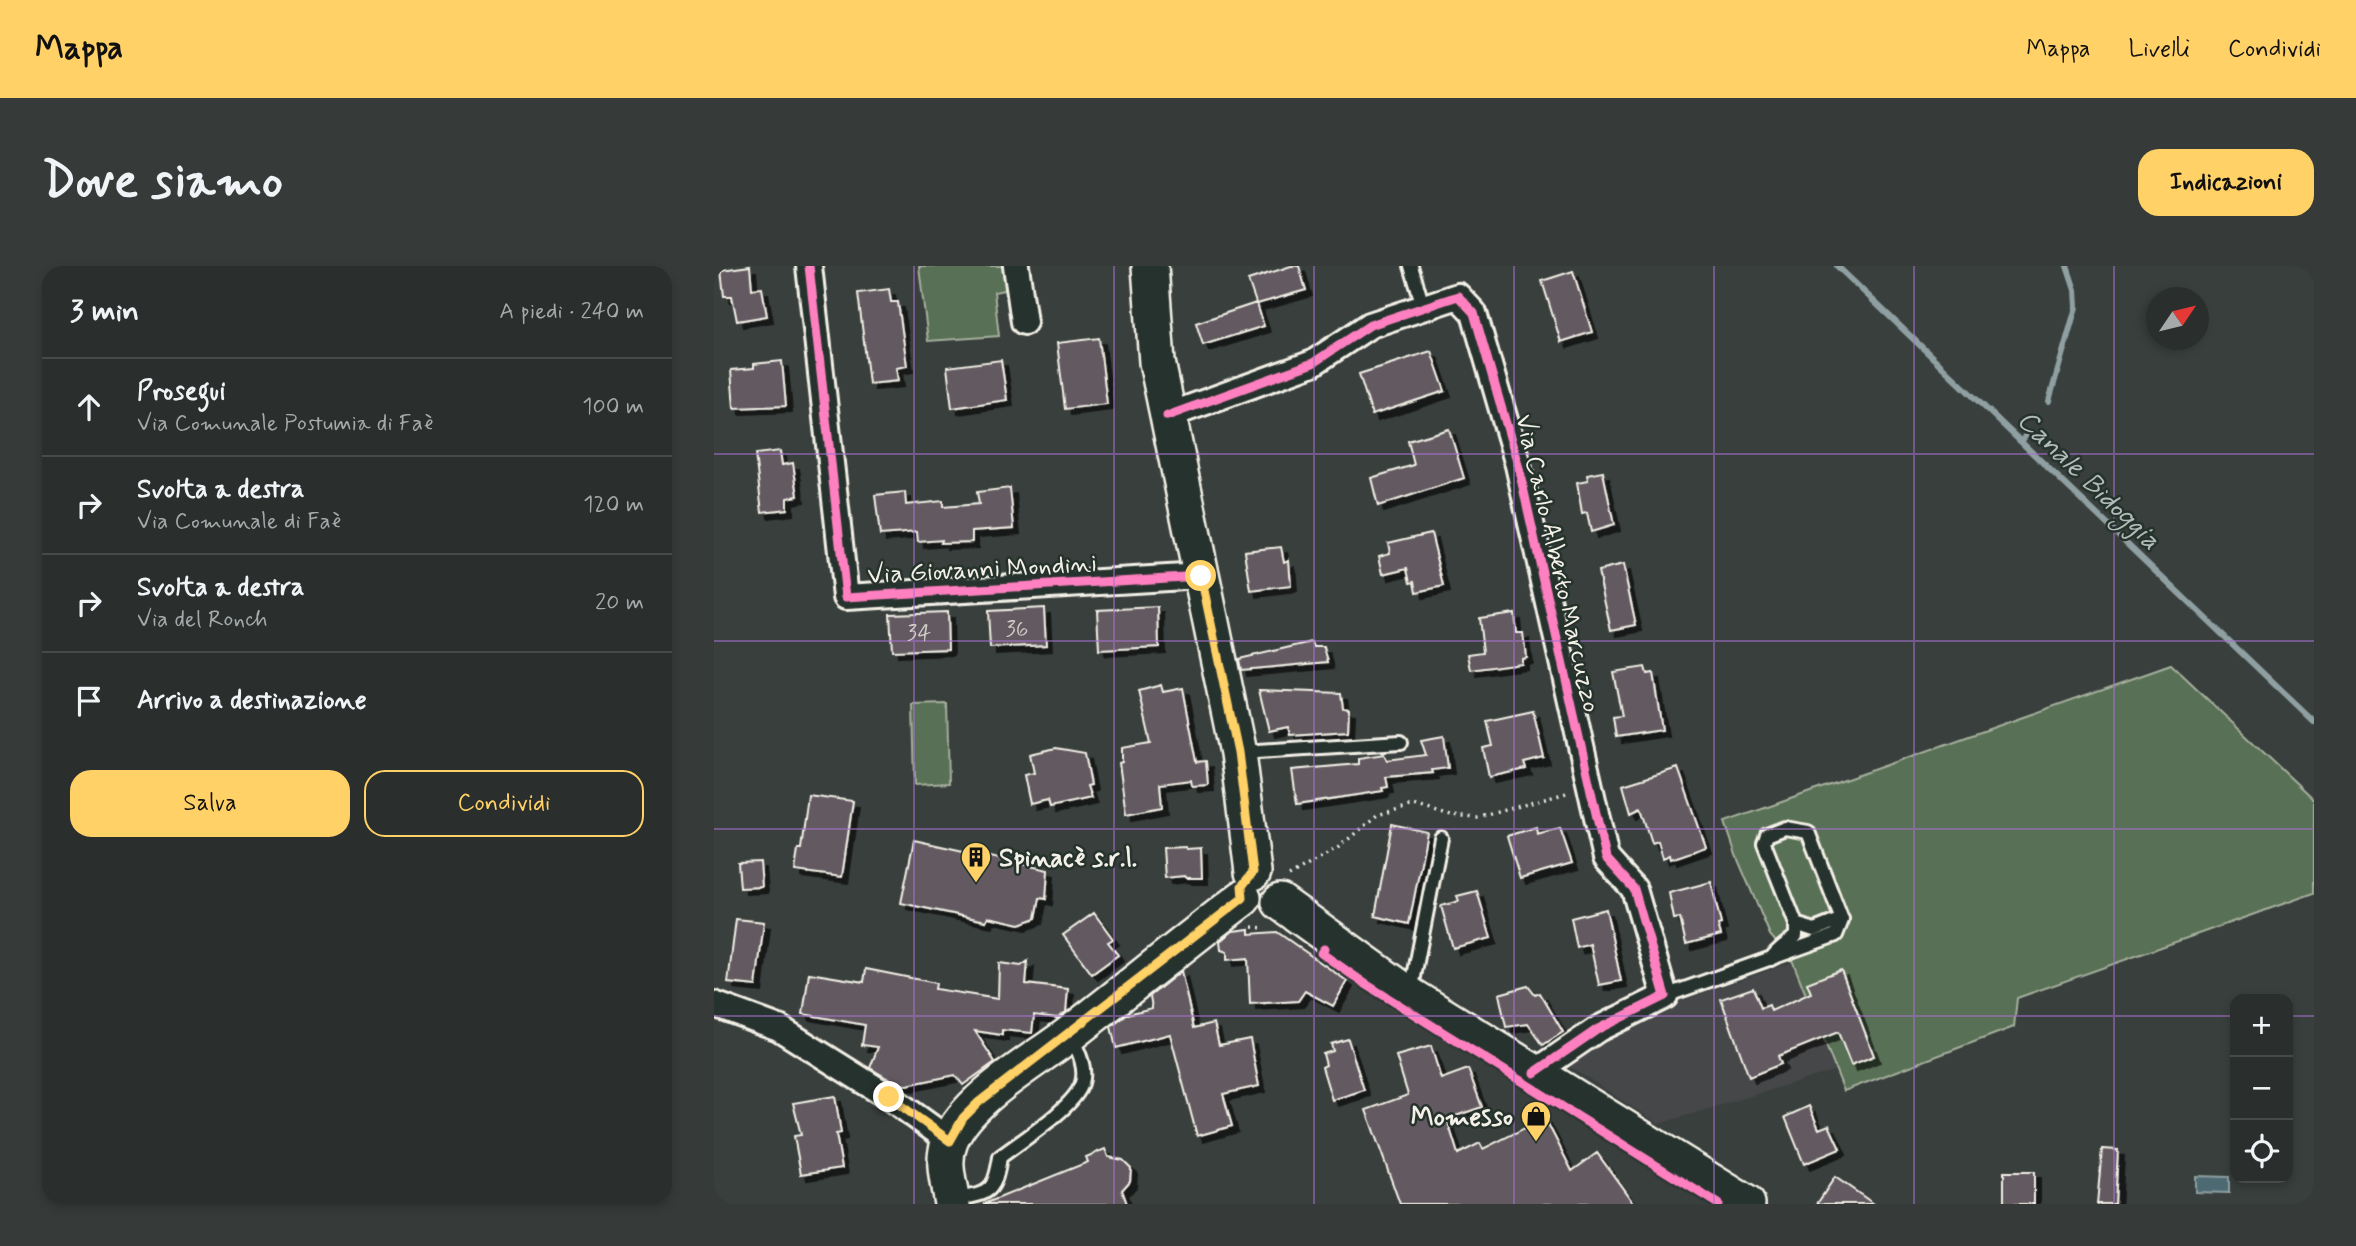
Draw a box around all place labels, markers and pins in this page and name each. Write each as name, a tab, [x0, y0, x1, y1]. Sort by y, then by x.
building icon: Spinacè s.r.l.	[959, 840, 993, 884]
place label: Spinacè s.r.l.	[999, 842, 1137, 876]
shop icon: Momesso	[1519, 1099, 1553, 1143]
place label: Momesso	[1411, 1101, 1513, 1135]

